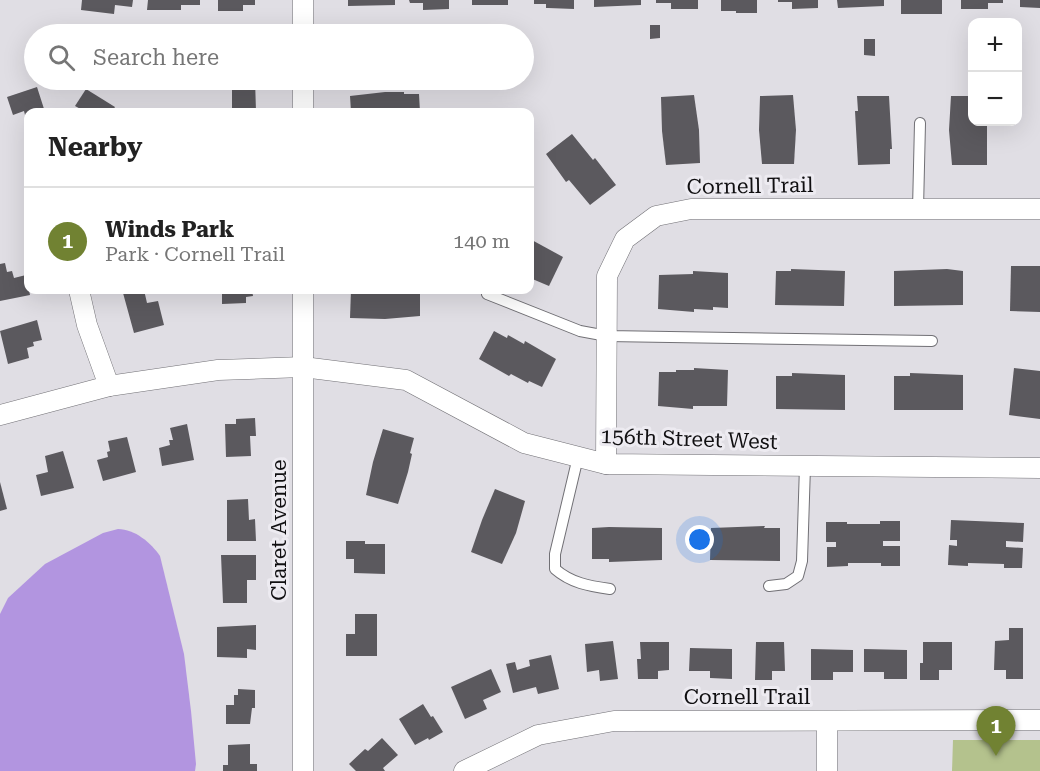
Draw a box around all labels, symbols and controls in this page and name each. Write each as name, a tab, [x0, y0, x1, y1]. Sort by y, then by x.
map controls	[968, 18, 1022, 126]
button: +	[968, 18, 1022, 72]
search box	[24, 24, 534, 90]
icon: search	[45, 41, 78, 74]
text: Search here	[93, 45, 219, 70]
button: −	[968, 72, 1022, 126]
text: Nearby	[48, 132, 142, 162]
street label: Cornell Trail	[686, 173, 814, 199]
text: Winds Park	[105, 217, 234, 242]
text: 1	[62, 229, 73, 253]
text: 140 m	[453, 229, 510, 253]
text: Park · Cornell Trail	[105, 242, 285, 266]
street label: 156th Street West	[600, 424, 778, 454]
street label: Claret Avenue	[267, 459, 291, 601]
your location	[685, 525, 714, 554]
street label: Cornell Trail	[684, 685, 811, 709]
pin: 1	[976, 706, 1016, 756]

